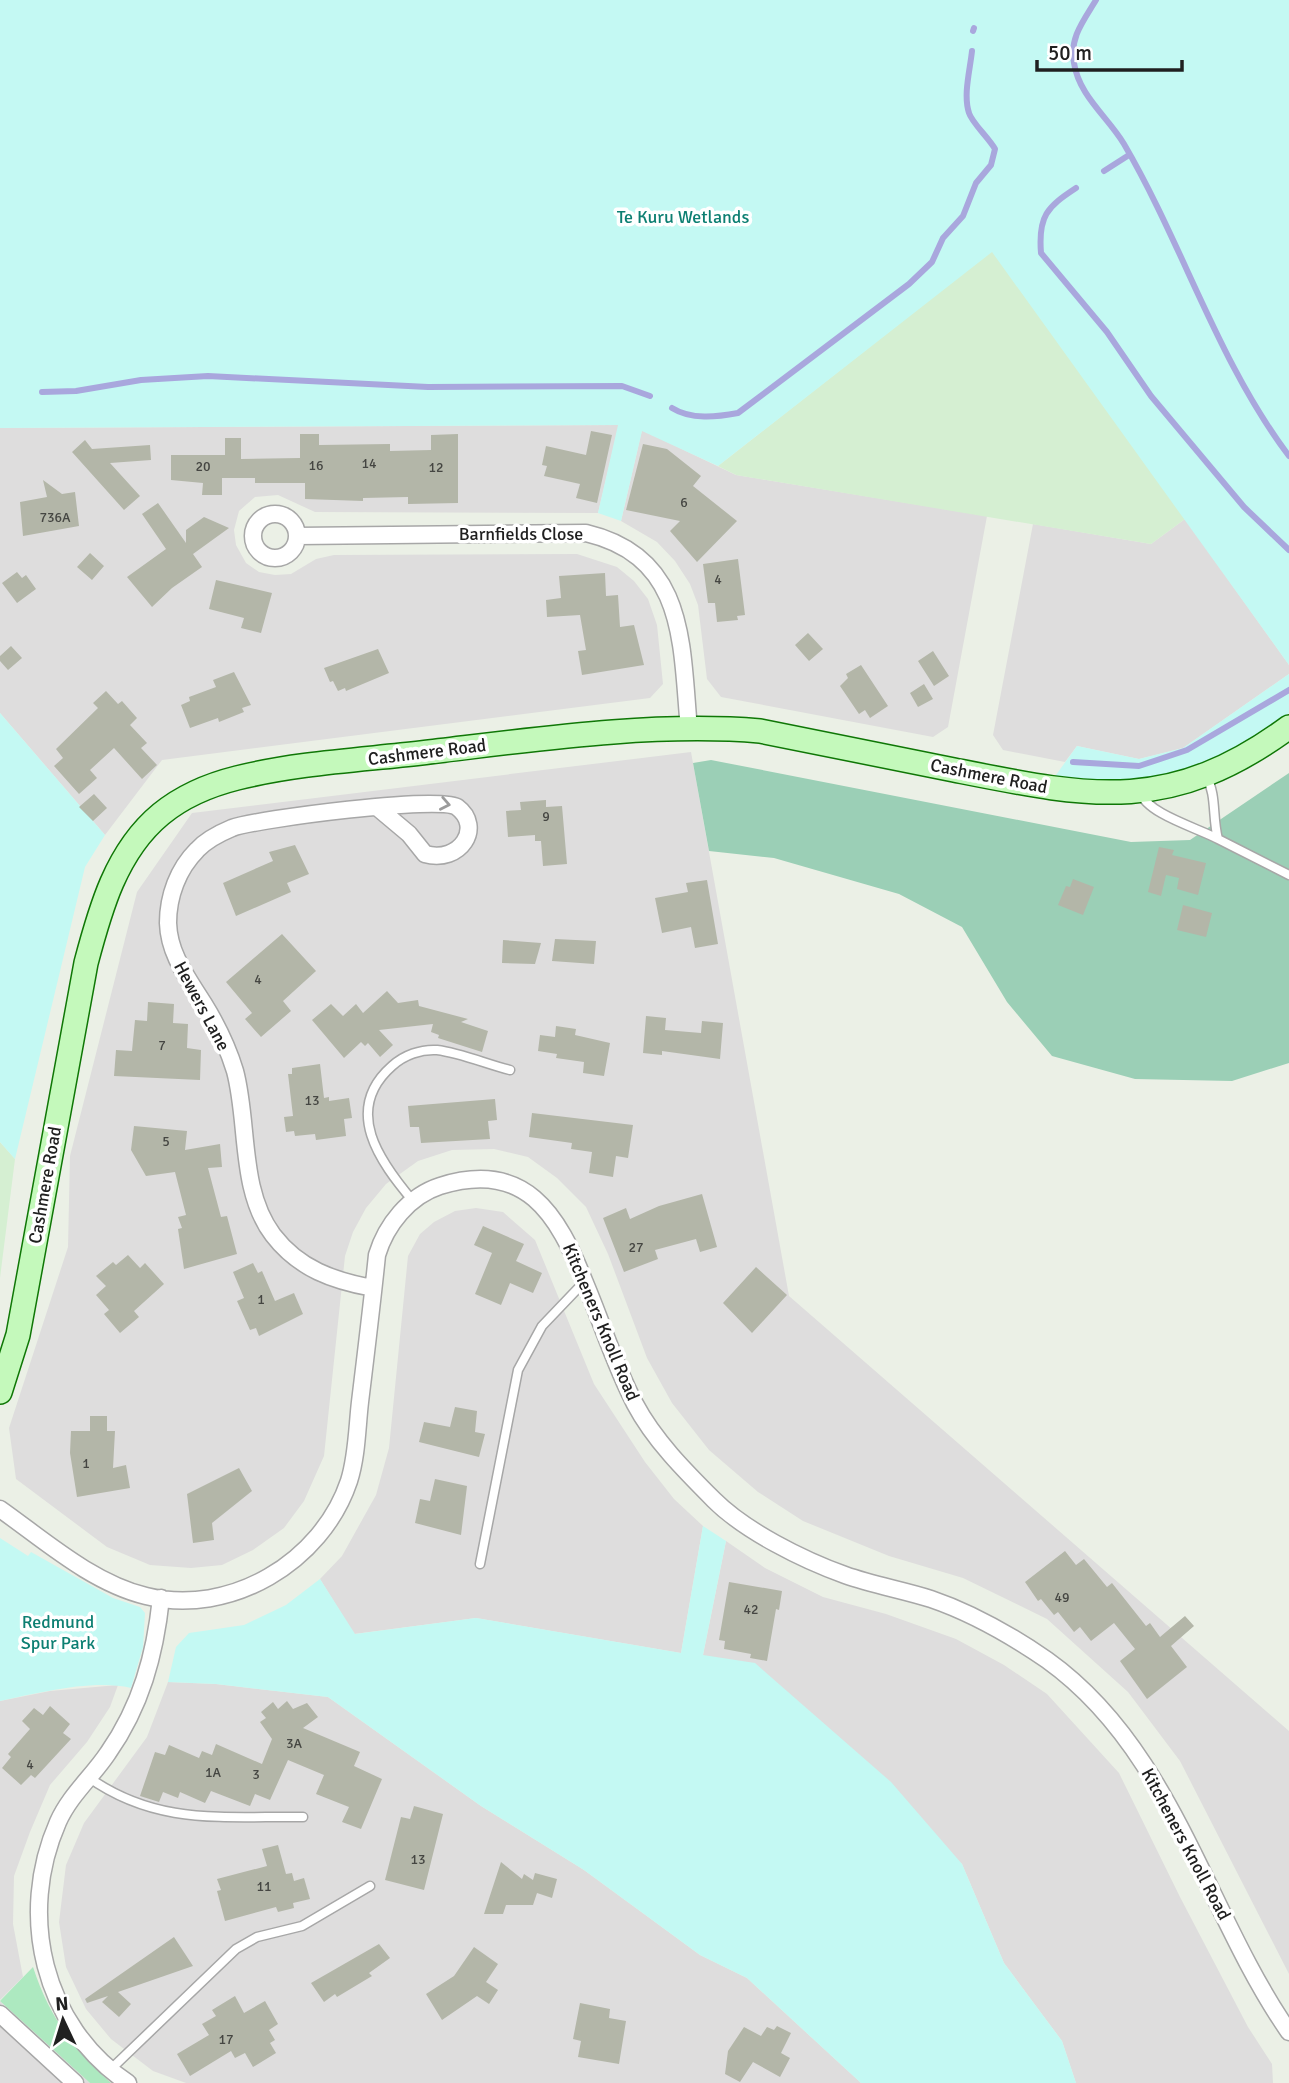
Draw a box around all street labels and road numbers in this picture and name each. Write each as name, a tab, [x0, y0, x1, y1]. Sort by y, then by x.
street label: Barnfields Close	[459, 523, 583, 545]
street label: Cashmere Road	[367, 734, 487, 770]
street label: Cashmere Road	[929, 754, 1049, 798]
street label: Hewers Lane	[169, 957, 235, 1055]
street label: Cashmere Road	[24, 1125, 66, 1245]
street label: Kitcheners Knoll Road	[558, 1240, 644, 1404]
street label: Kitcheners Knoll Road	[1137, 1764, 1235, 1924]

